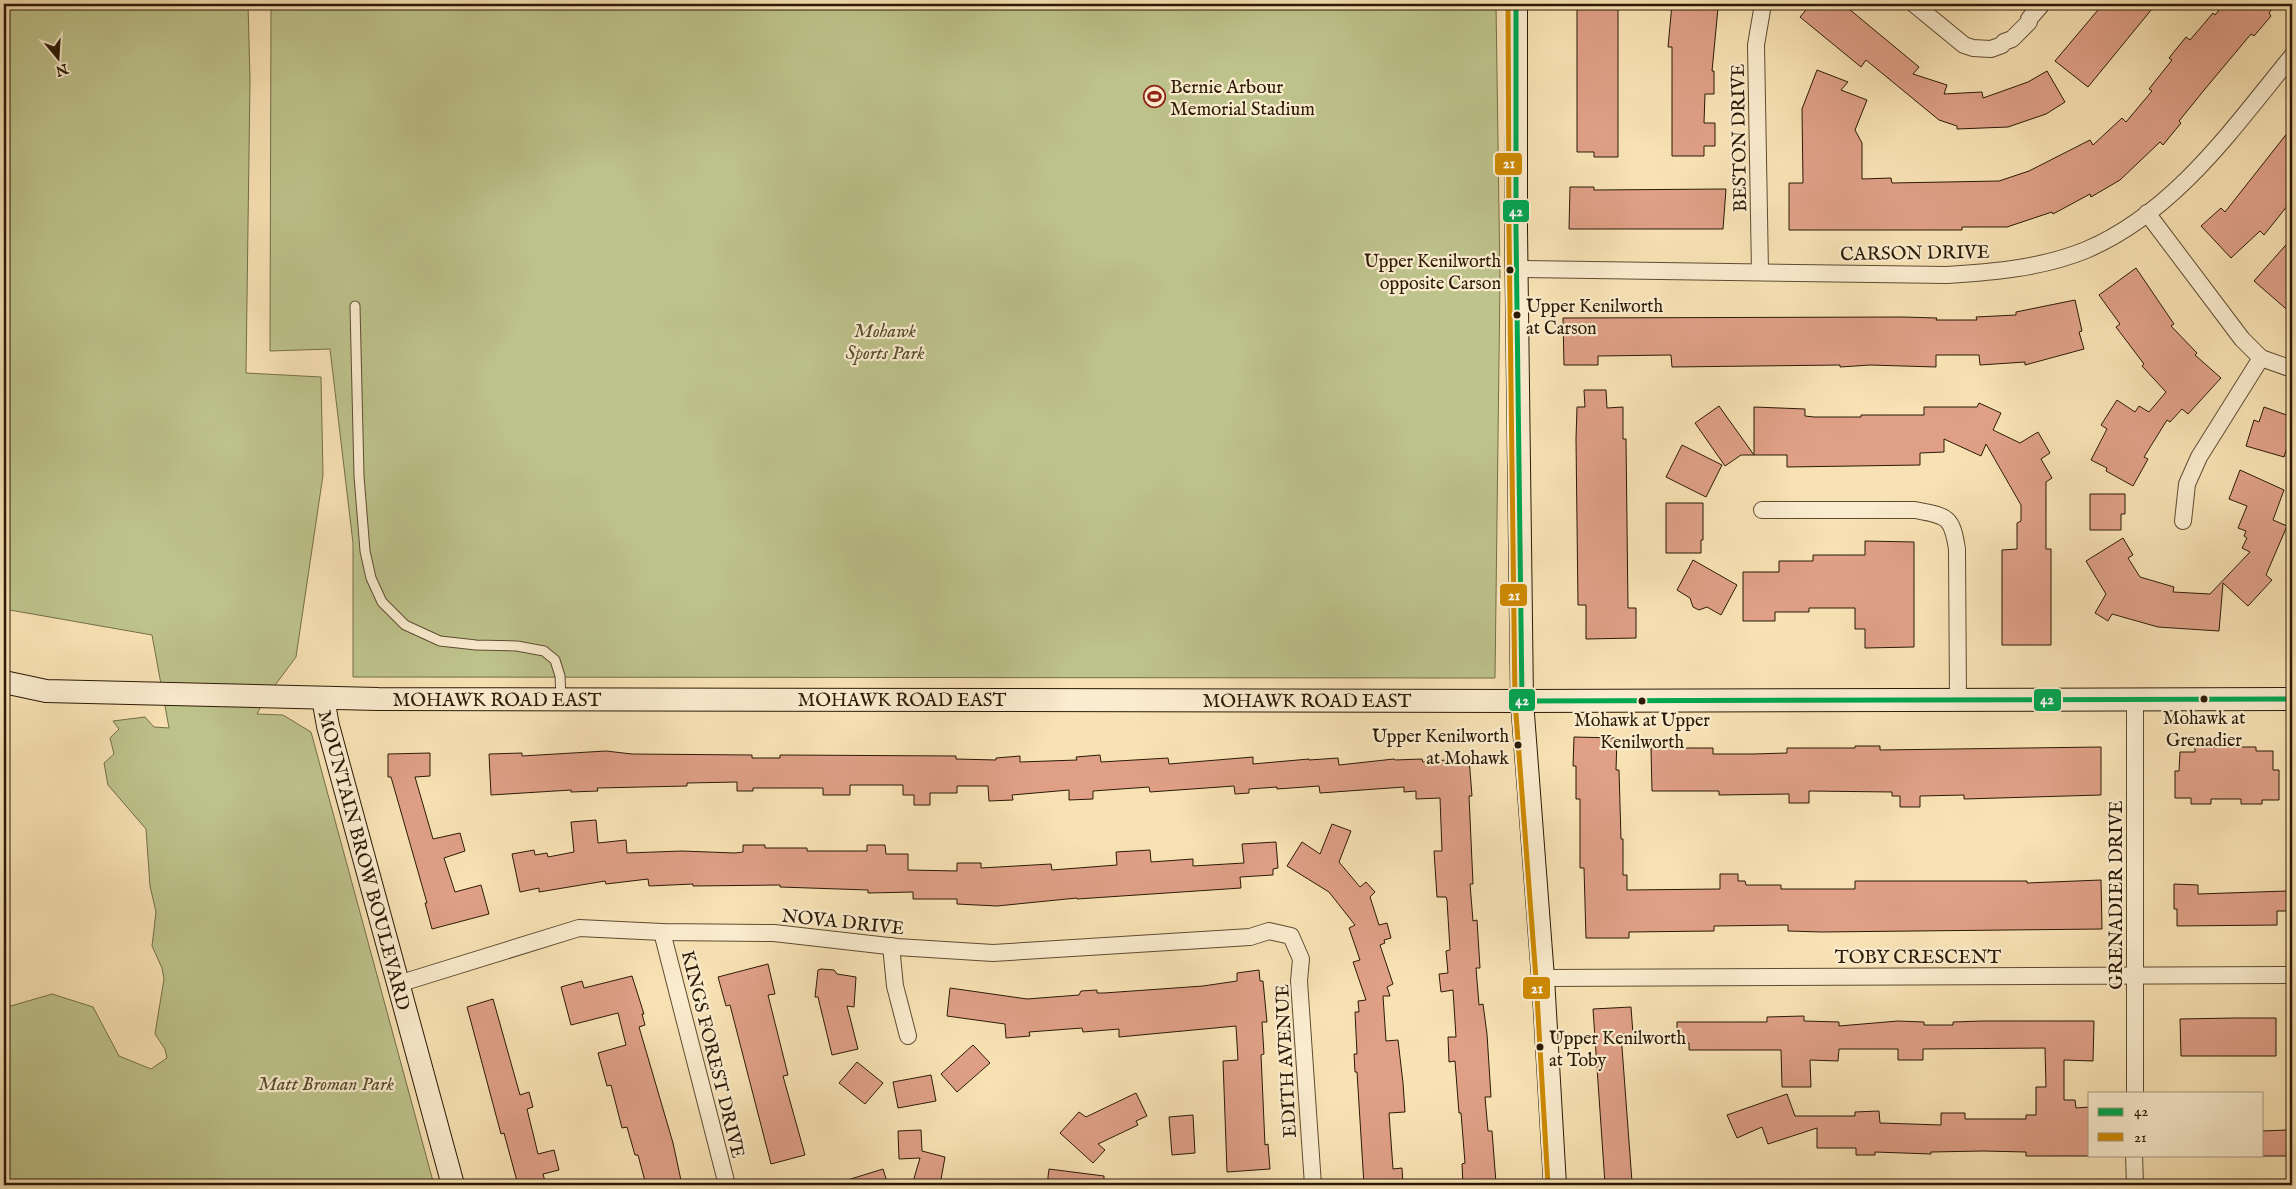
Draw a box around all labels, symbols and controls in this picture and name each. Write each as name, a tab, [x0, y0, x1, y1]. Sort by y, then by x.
north arrow	[32, 32, 82, 82]
text: N	[53, 59, 71, 80]
street label: BESTON DRIVE	[1727, 64, 1753, 212]
place label: Bernie Arbour Memorial Stadium	[1170, 76, 1315, 122]
sports icon: Bernie Arbour Memorial Stadium	[1142, 85, 1166, 109]
line badge: 21	[1494, 152, 1523, 176]
text: 21	[1503, 155, 1515, 173]
line badge: 42	[1502, 199, 1530, 223]
text: 42	[1509, 203, 1523, 221]
street label: CARSON DRIVE	[1840, 241, 1990, 267]
place label: Upper Kenilworth opposite Carson	[1364, 251, 1501, 296]
marker: Upper Kenilworth opposite Carson	[1505, 265, 1515, 275]
place label: Upper Kenilworth at Carson	[1526, 296, 1663, 341]
marker: Upper Kenilworth at Carson	[1512, 310, 1522, 320]
park label: Mohawk Sports Park	[845, 320, 925, 366]
line badge: 21	[1499, 583, 1528, 607]
text: 21	[1508, 587, 1520, 605]
line badge: 42	[1508, 688, 1536, 712]
line badge: 42	[2033, 688, 2062, 712]
street label: MOHAWK ROAD EAST	[393, 689, 602, 713]
street label: MOHAWK ROAD EAST	[798, 689, 1007, 713]
street label: MOHAWK ROAD EAST	[1203, 690, 1412, 714]
text: 42	[2040, 691, 2054, 709]
text: 42	[1515, 692, 1529, 710]
marker: Mohawk at Grenadier	[2199, 694, 2209, 704]
marker: Mohawk at Upper Kenilworth	[1637, 696, 1647, 706]
street label: MOUNTAIN BROW BOULEVARD	[311, 708, 415, 1013]
place label: Mohawk at Grenadier	[2163, 708, 2245, 753]
place label: Mohawk at Upper Kenilworth	[1574, 710, 1710, 755]
place label: Upper Kenilworth at Mohawk	[1372, 726, 1509, 771]
marker: Upper Kenilworth at Mohawk	[1513, 740, 1523, 750]
street label: GRENADIER DRIVE	[2105, 800, 2129, 990]
street label: NOVA DRIVE	[780, 905, 905, 941]
street label: TOBY CRESCENT	[1835, 946, 2001, 970]
street label: KINGS FOREST DRIVE	[675, 948, 749, 1161]
line badge: 21	[1522, 976, 1551, 1000]
text: 21	[1531, 980, 1543, 998]
street label: EDITH AVENUE	[1271, 983, 1303, 1138]
place label: Upper Kenilworth at Toby	[1549, 1028, 1686, 1073]
marker: Upper Kenilworth at Toby	[1535, 1042, 1545, 1052]
park label: Matt Broman Park	[258, 1073, 394, 1097]
legend	[2088, 1092, 2264, 1156]
text: 42	[2134, 1102, 2148, 1121]
text: 21	[2134, 1128, 2147, 1147]

